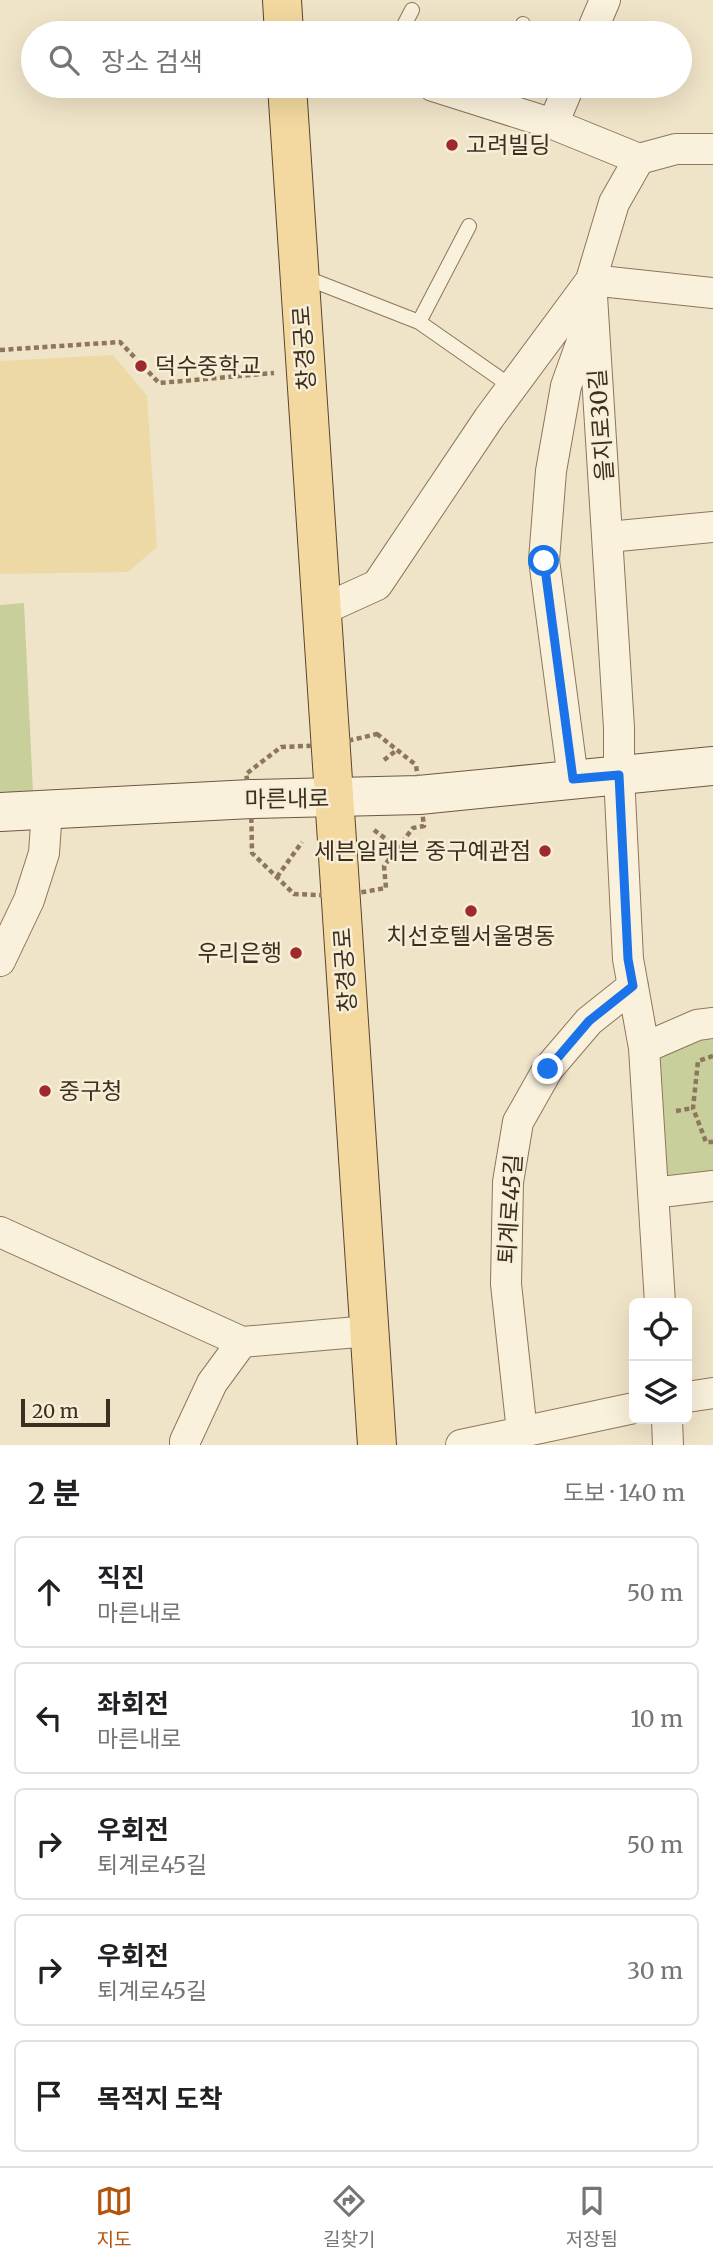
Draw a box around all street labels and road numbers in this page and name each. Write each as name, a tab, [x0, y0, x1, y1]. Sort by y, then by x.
street label: 창경궁로	[286, 305, 321, 391]
street label: 을지로30길	[582, 368, 619, 482]
street label: 마른내로	[244, 783, 330, 814]
street label: 창경궁로	[327, 927, 362, 1013]
street label: 퇴계로45길	[491, 1153, 528, 1265]

